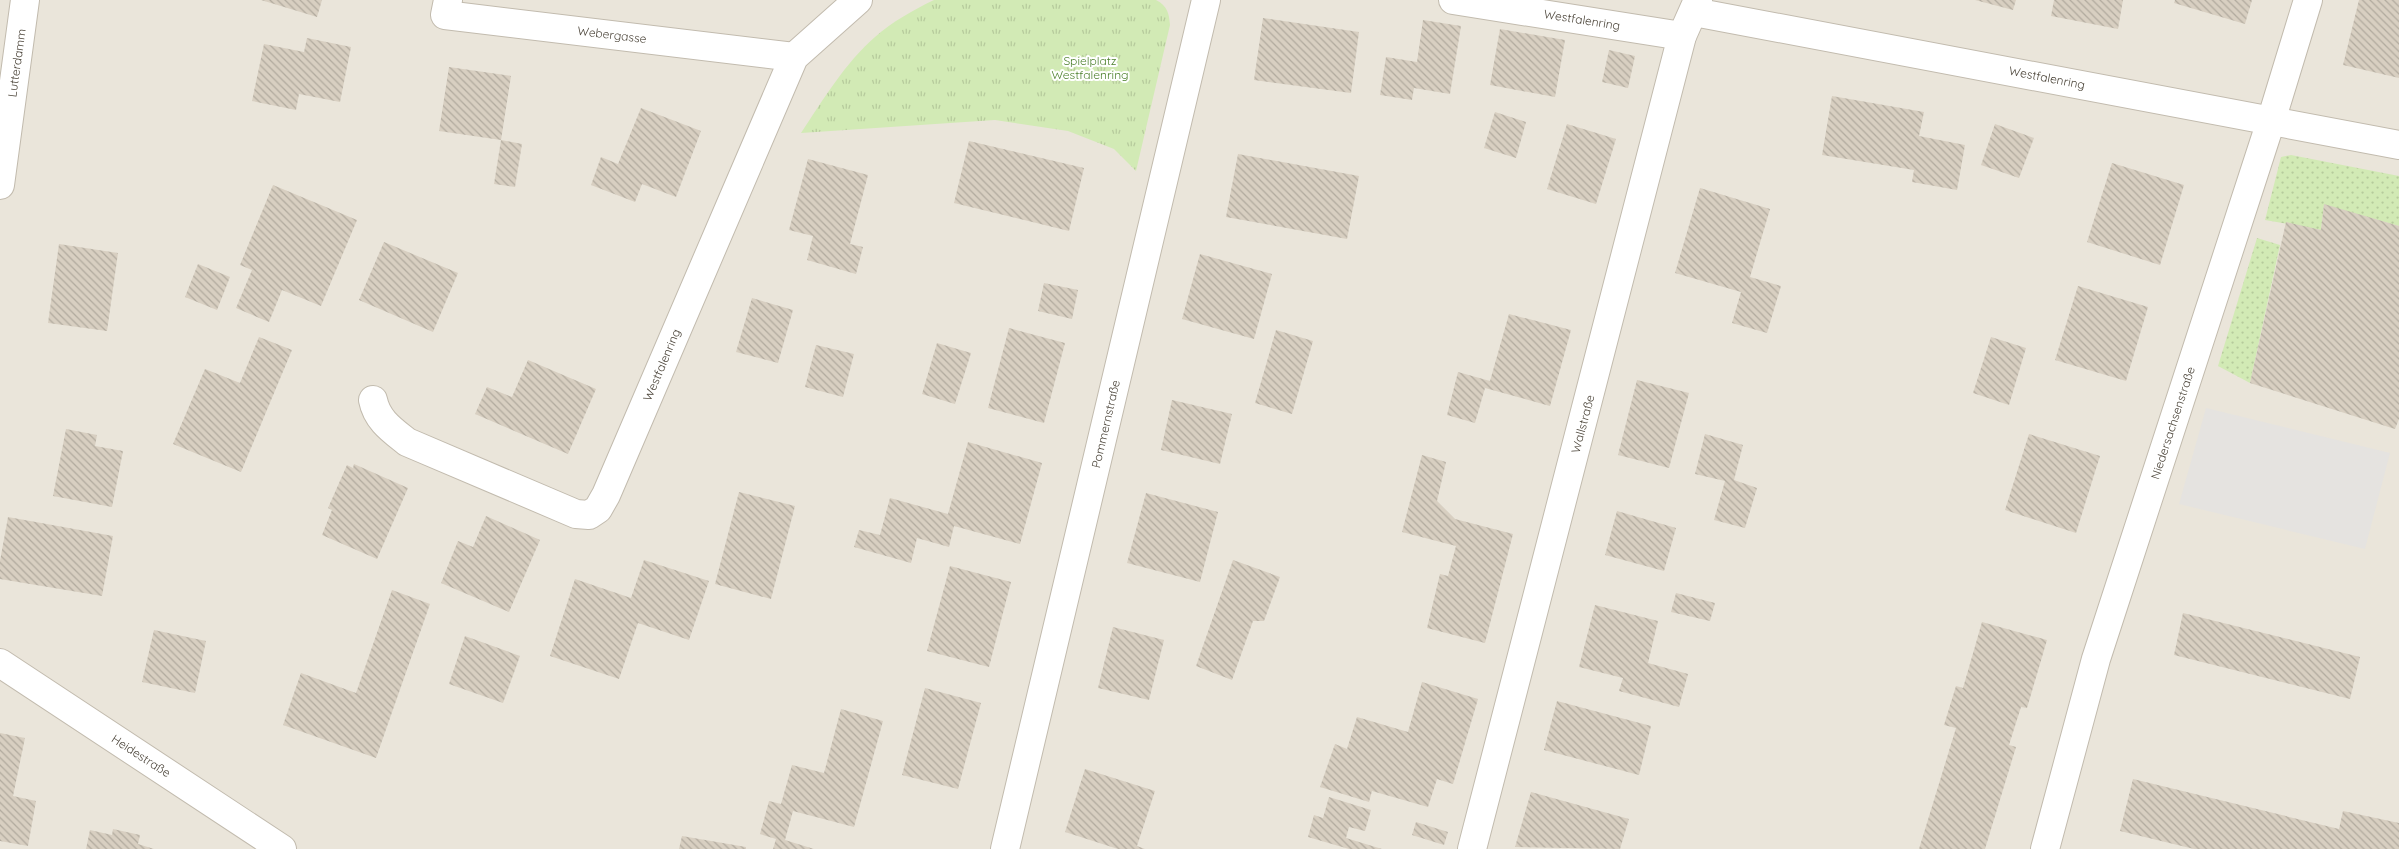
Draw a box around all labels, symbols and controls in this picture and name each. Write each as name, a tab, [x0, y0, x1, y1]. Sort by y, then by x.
street label: Westfalenring	[1543, 6, 1621, 33]
street label: Webergasse	[577, 23, 648, 46]
street label: Lutterdamm	[4, 28, 29, 98]
park label: Spielplatz Westfalenring	[1051, 53, 1129, 82]
street label: Westfalenring	[2008, 63, 2086, 92]
street label: Westfalenring	[640, 326, 684, 403]
street label: Niedersachsenstraße	[2147, 364, 2198, 481]
street label: Pommernstraße	[1088, 378, 1123, 469]
street label: Wallstraße	[1568, 393, 1598, 455]
street label: Heidestraße	[109, 731, 174, 780]

